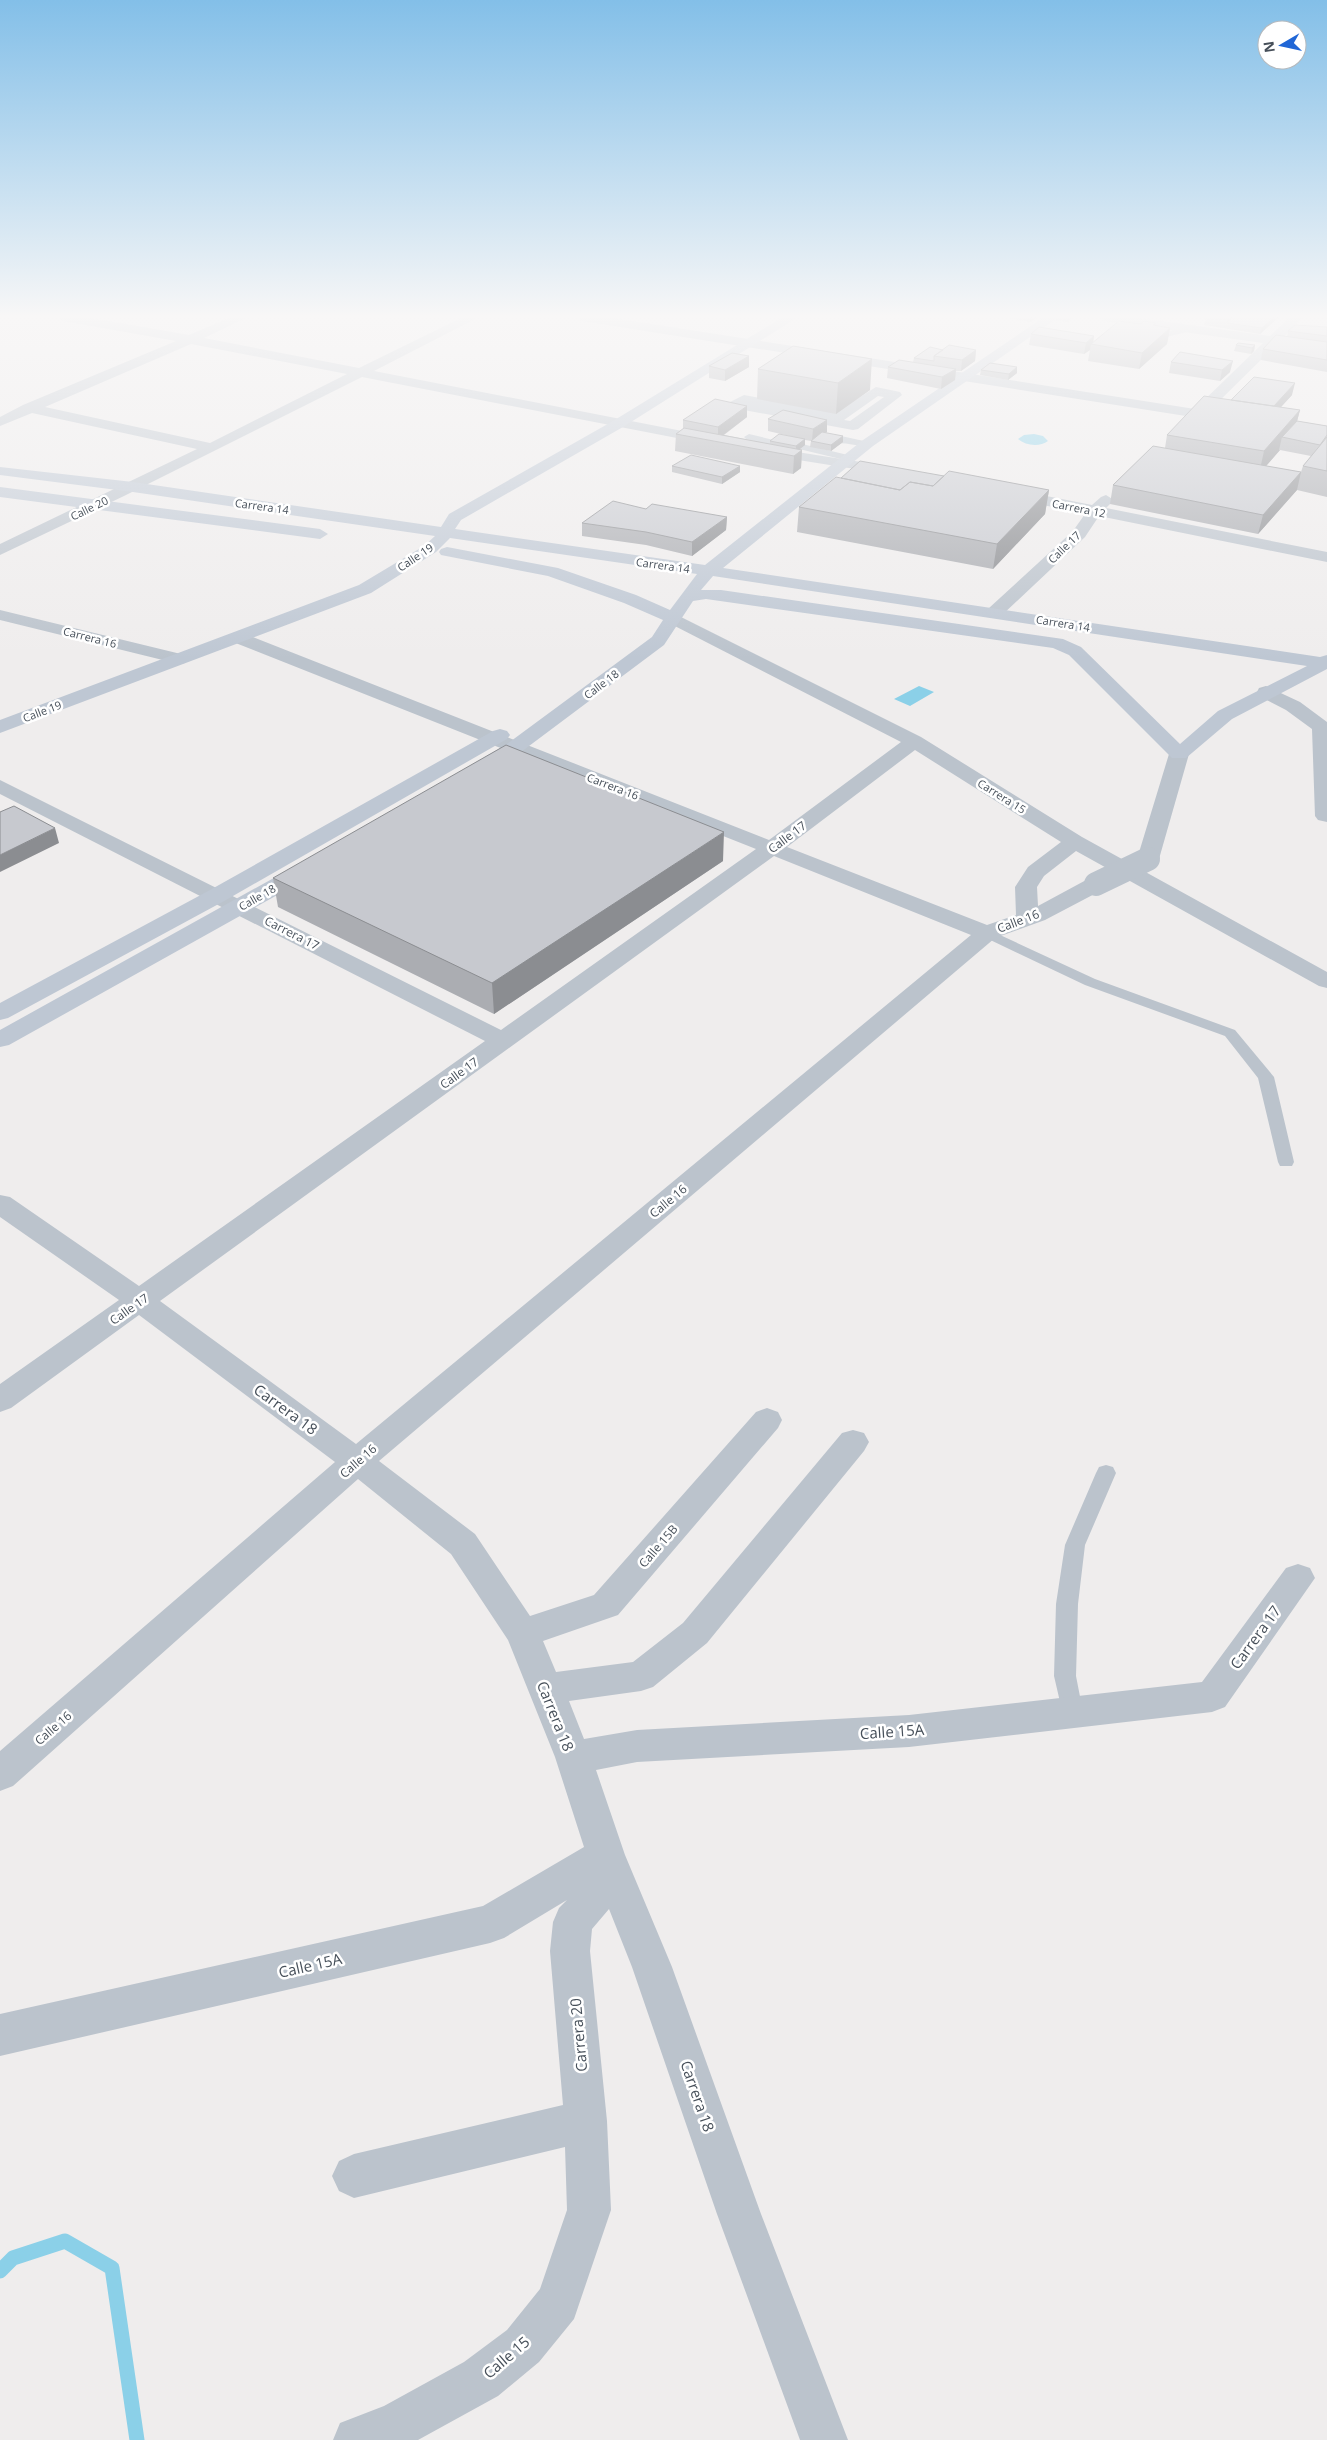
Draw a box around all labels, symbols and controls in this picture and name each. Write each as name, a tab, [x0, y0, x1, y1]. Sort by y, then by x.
north arrow	[1257, 20, 1307, 70]
text: N	[1258, 40, 1279, 54]
street label: Calle 20	[68, 492, 110, 524]
street label: Carrera 14	[234, 495, 291, 517]
street label: Carrera 12	[1051, 495, 1107, 521]
street label: Calle 17	[1044, 528, 1084, 566]
street label: Calle 19	[394, 540, 436, 574]
street label: Carrera 14	[635, 554, 692, 576]
street label: Carrera 14	[1035, 611, 1092, 635]
street label: Carrera 16	[62, 623, 118, 651]
street label: Calle 18	[580, 666, 622, 702]
street label: Calle 19	[21, 697, 63, 725]
street label: Carrera 16	[585, 769, 641, 803]
street label: Carrera 15	[975, 775, 1029, 817]
street label: Calle 17	[764, 817, 810, 857]
street label: Calle 18	[236, 880, 278, 914]
street label: Calle 16	[994, 905, 1042, 937]
street label: Carrera 17	[262, 912, 322, 954]
street label: Calle 17	[436, 1053, 482, 1093]
street label: Calle 16	[646, 1180, 690, 1222]
street label: Calle 17	[106, 1289, 152, 1329]
street label: Carrera 18	[250, 1379, 322, 1439]
street label: Calle 16	[336, 1440, 380, 1482]
street label: Calle 15B	[635, 1521, 682, 1571]
street label: Carrera 17	[1225, 1601, 1285, 1673]
street label: Carrera 18	[533, 1678, 579, 1754]
street label: Calle 16	[31, 1707, 75, 1749]
street label: Calle 15A	[859, 1719, 925, 1743]
street label: Calle 15A	[276, 1948, 344, 1982]
street label: Carrera 20	[565, 1997, 591, 2073]
street label: Carrera 18	[677, 2058, 719, 2134]
street label: Calle 15	[479, 2331, 533, 2383]

